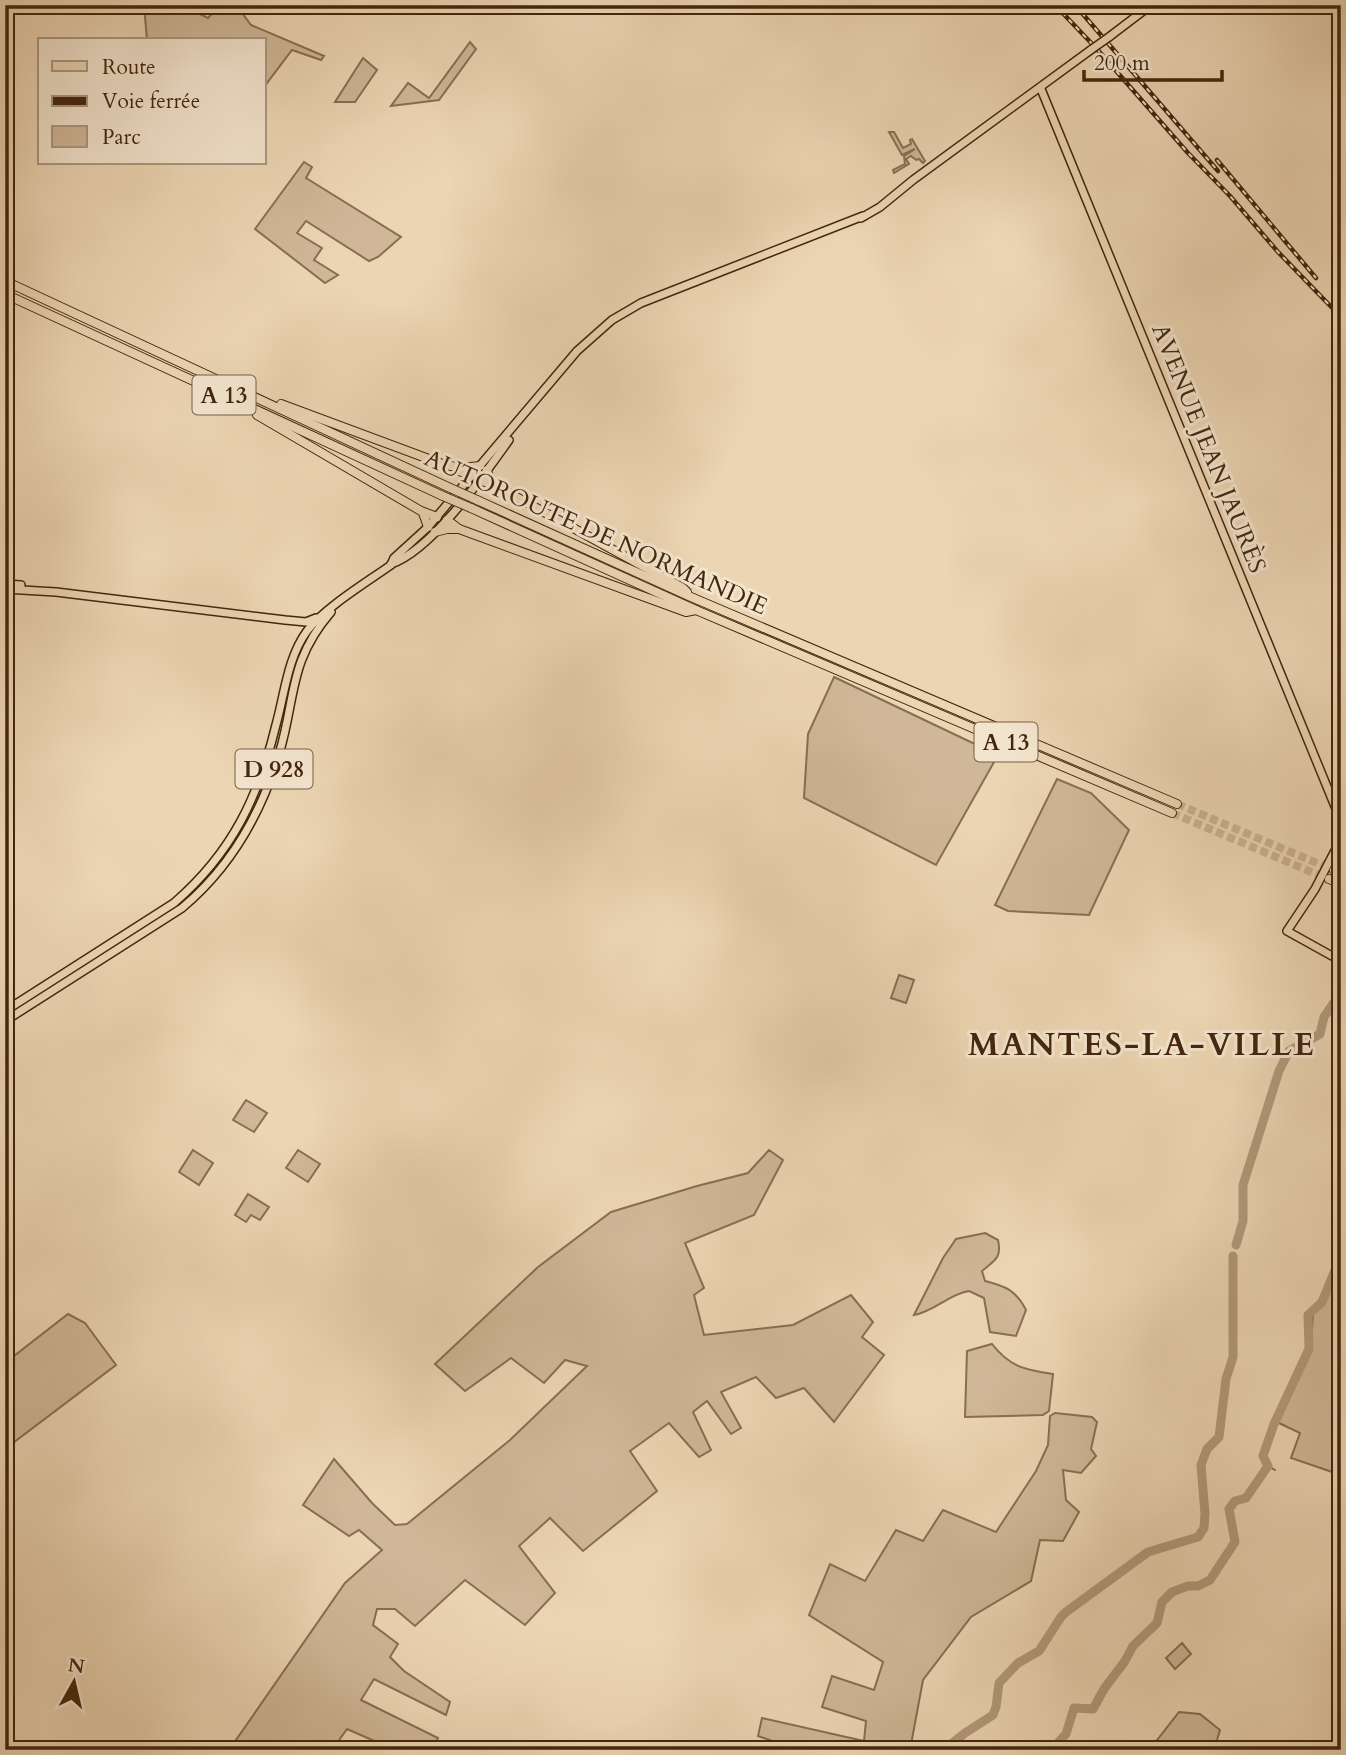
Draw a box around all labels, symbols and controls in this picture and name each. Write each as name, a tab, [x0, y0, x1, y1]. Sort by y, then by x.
legend	[38, 38, 266, 164]
scale bar	[1084, 38, 1222, 82]
text: 200 m	[1094, 49, 1150, 78]
text: Route	[102, 53, 156, 82]
text: Voie ferrée	[102, 87, 200, 116]
text: Parc	[102, 123, 141, 152]
street label: AVENUE JEAN JAURÈS	[1143, 319, 1274, 578]
road number: A 13	[192, 376, 256, 414]
street label: AUTOROUTE DE NORMANDIE	[419, 442, 772, 623]
road number: A 13	[974, 722, 1038, 762]
road number: D 928	[236, 750, 312, 789]
district label: MANTES-LA-VILLE	[968, 1023, 1316, 1067]
north arrow	[38, 1646, 108, 1716]
text: N	[66, 1652, 87, 1680]

